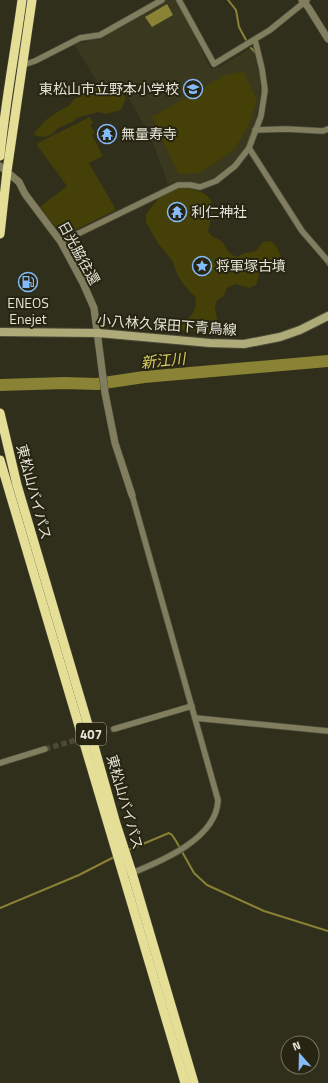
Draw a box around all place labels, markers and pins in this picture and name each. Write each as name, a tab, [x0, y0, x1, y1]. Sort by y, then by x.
place label: 東松山市立野本小学校	[39, 78, 179, 99]
school or university icon: 東松山市立野本小学校	[182, 78, 204, 100]
temple icon: 無量寿寺	[96, 123, 118, 145]
place label: 無量寿寺	[121, 123, 177, 144]
temple icon: 利仁神社	[166, 201, 188, 223]
place label: 利仁神社	[191, 201, 247, 222]
place icon: 将軍塚古墳	[191, 255, 213, 277]
place label: 将軍塚古墳	[216, 255, 286, 276]
fuel station icon: ENEOS Enejet	[17, 271, 39, 293]
place label: ENEOS Enejet	[7, 292, 49, 329]

